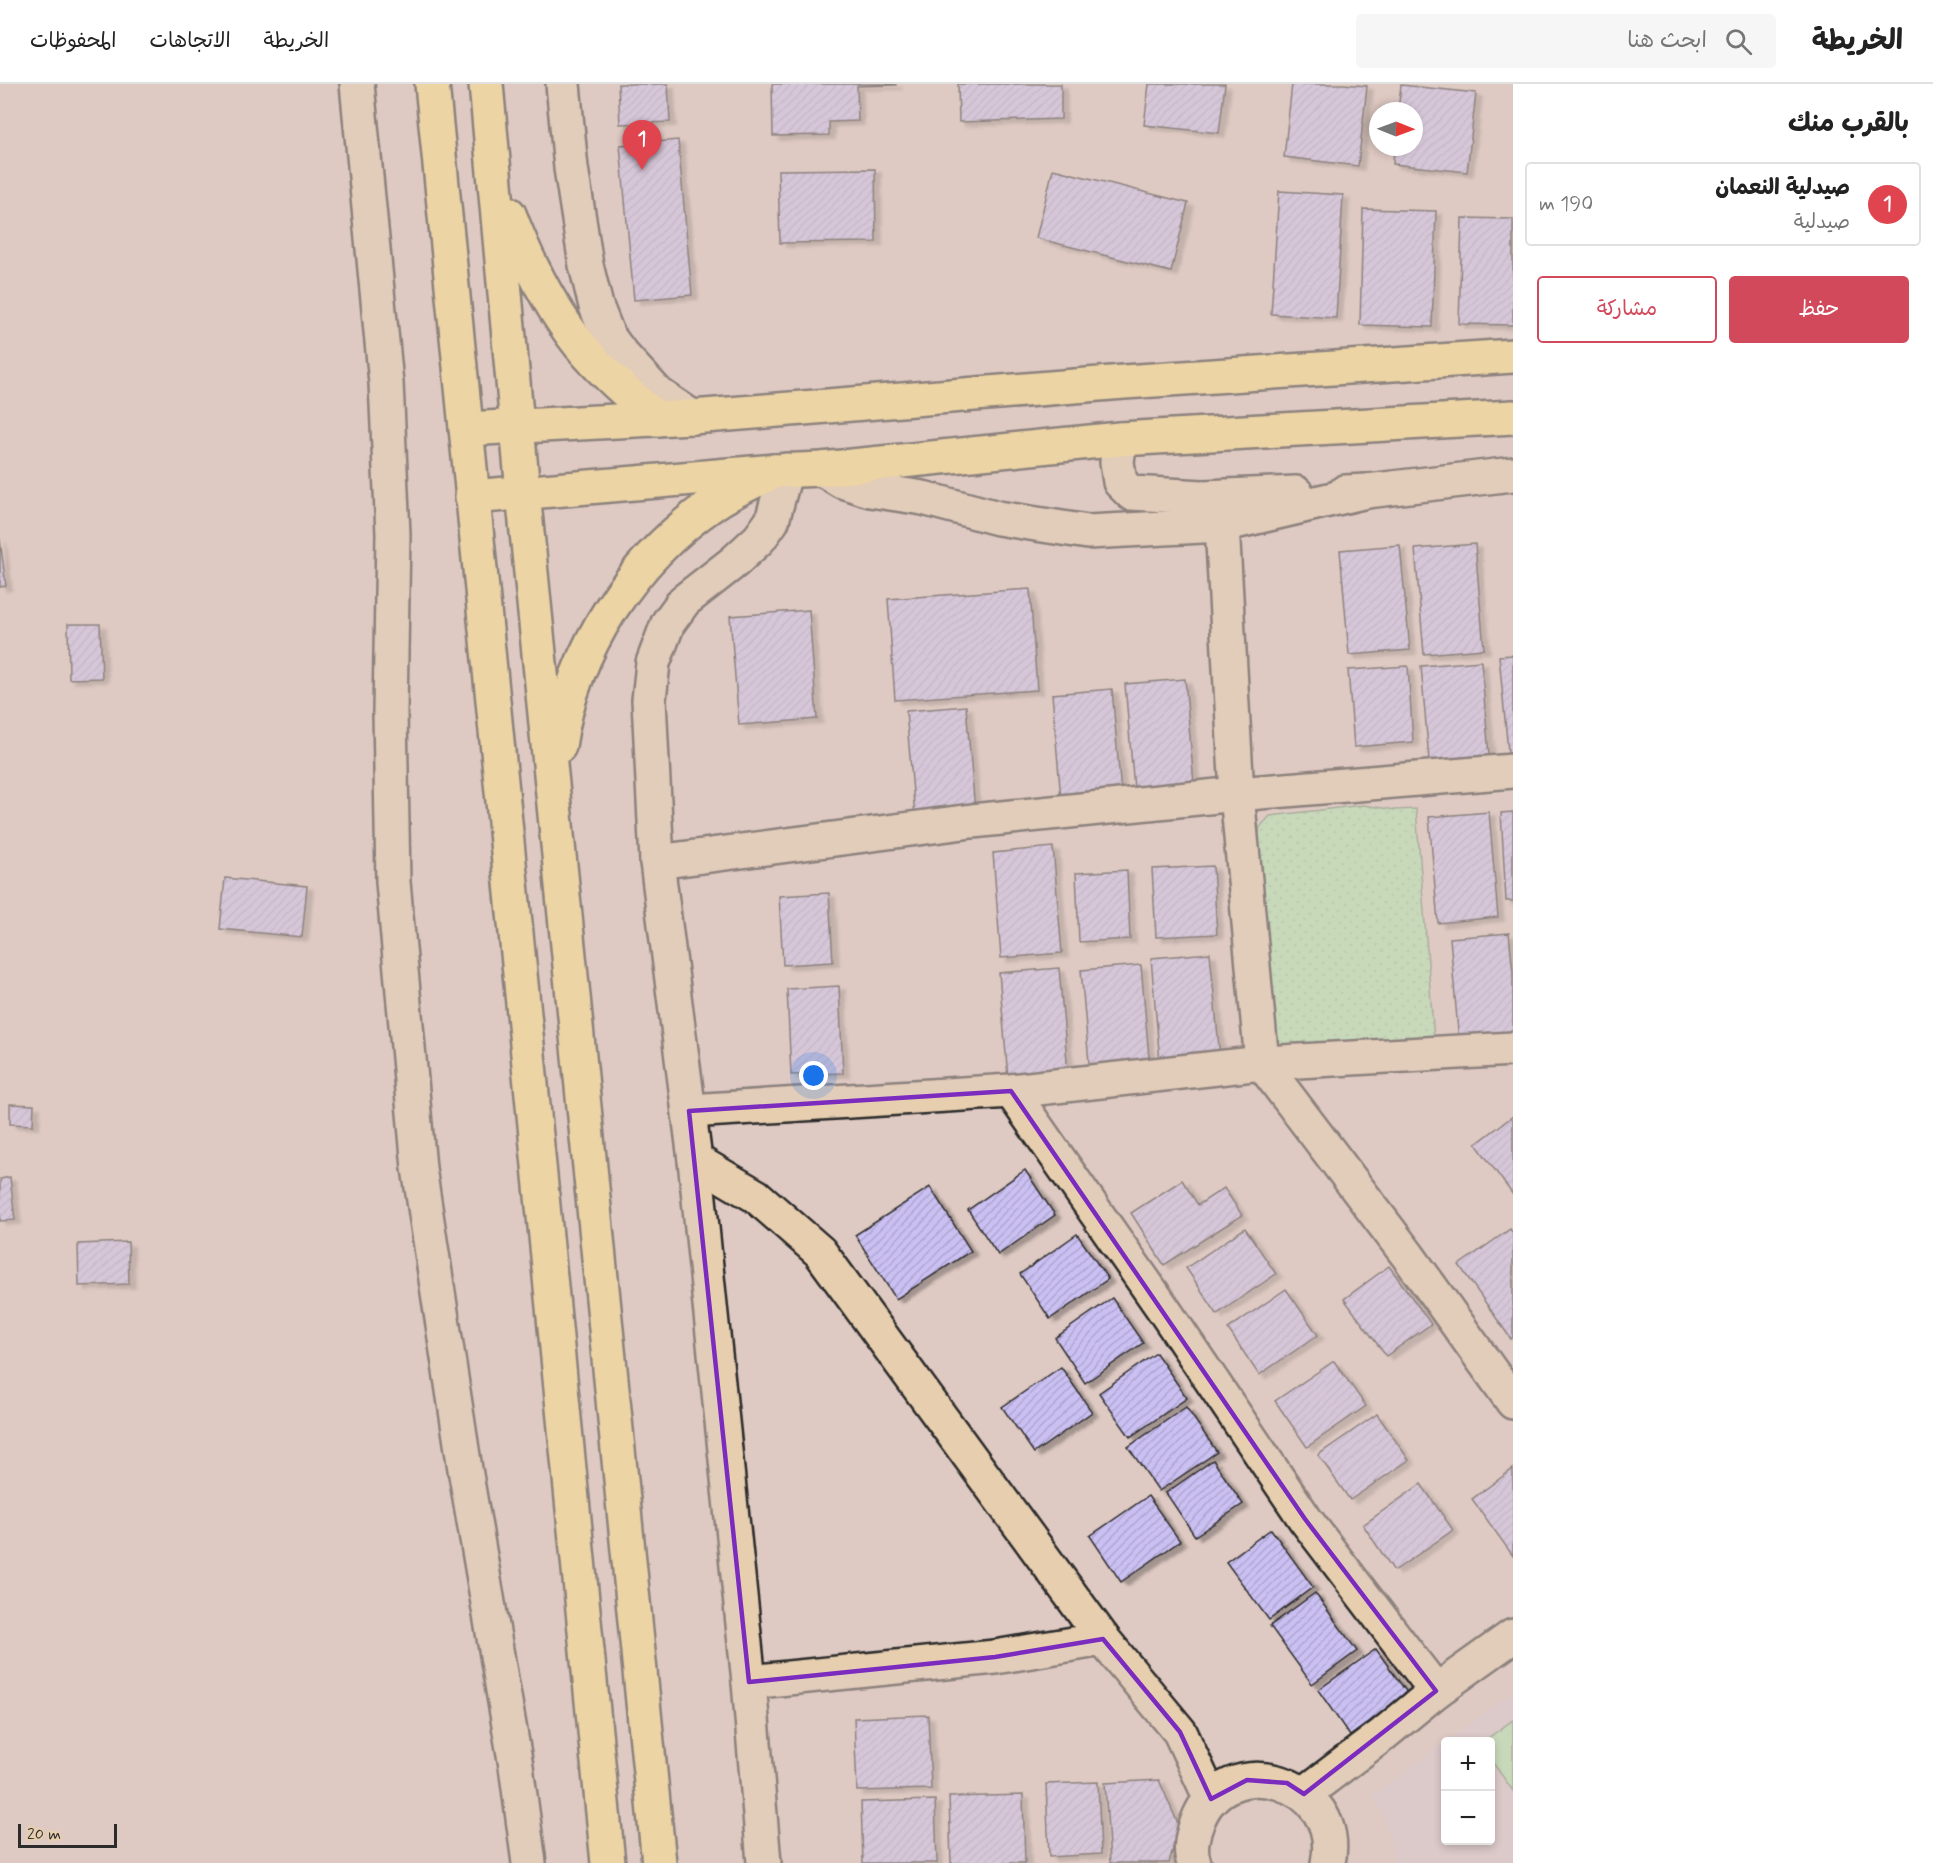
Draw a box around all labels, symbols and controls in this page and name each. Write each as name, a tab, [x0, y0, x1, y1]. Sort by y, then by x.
search box	[1356, 14, 1776, 68]
text: الخريطة	[1812, 23, 1903, 60]
icon: search	[1722, 25, 1755, 58]
text: المحفوظات	[30, 27, 116, 55]
text: الاتجاهات	[149, 27, 231, 55]
text: الخريطة	[264, 27, 329, 55]
text: ابحث هنا	[1627, 27, 1707, 55]
north arrow	[1369, 102, 1423, 156]
text: بالقرب منك	[1788, 107, 1909, 141]
pin: 1	[622, 120, 662, 170]
text: صيدلية النعمان	[1715, 174, 1850, 202]
text: 190 m	[1539, 191, 1593, 218]
text: 1	[1883, 191, 1892, 218]
text: صيدلية	[1794, 209, 1850, 236]
button: مشاركة	[1537, 276, 1717, 343]
button: حفظ	[1729, 276, 1909, 343]
your location	[799, 1061, 828, 1090]
map controls	[1441, 1737, 1495, 1845]
button: +	[1441, 1737, 1495, 1791]
button: −	[1441, 1791, 1495, 1845]
scale bar	[18, 1821, 117, 1848]
text: 20 m	[27, 1824, 61, 1845]

